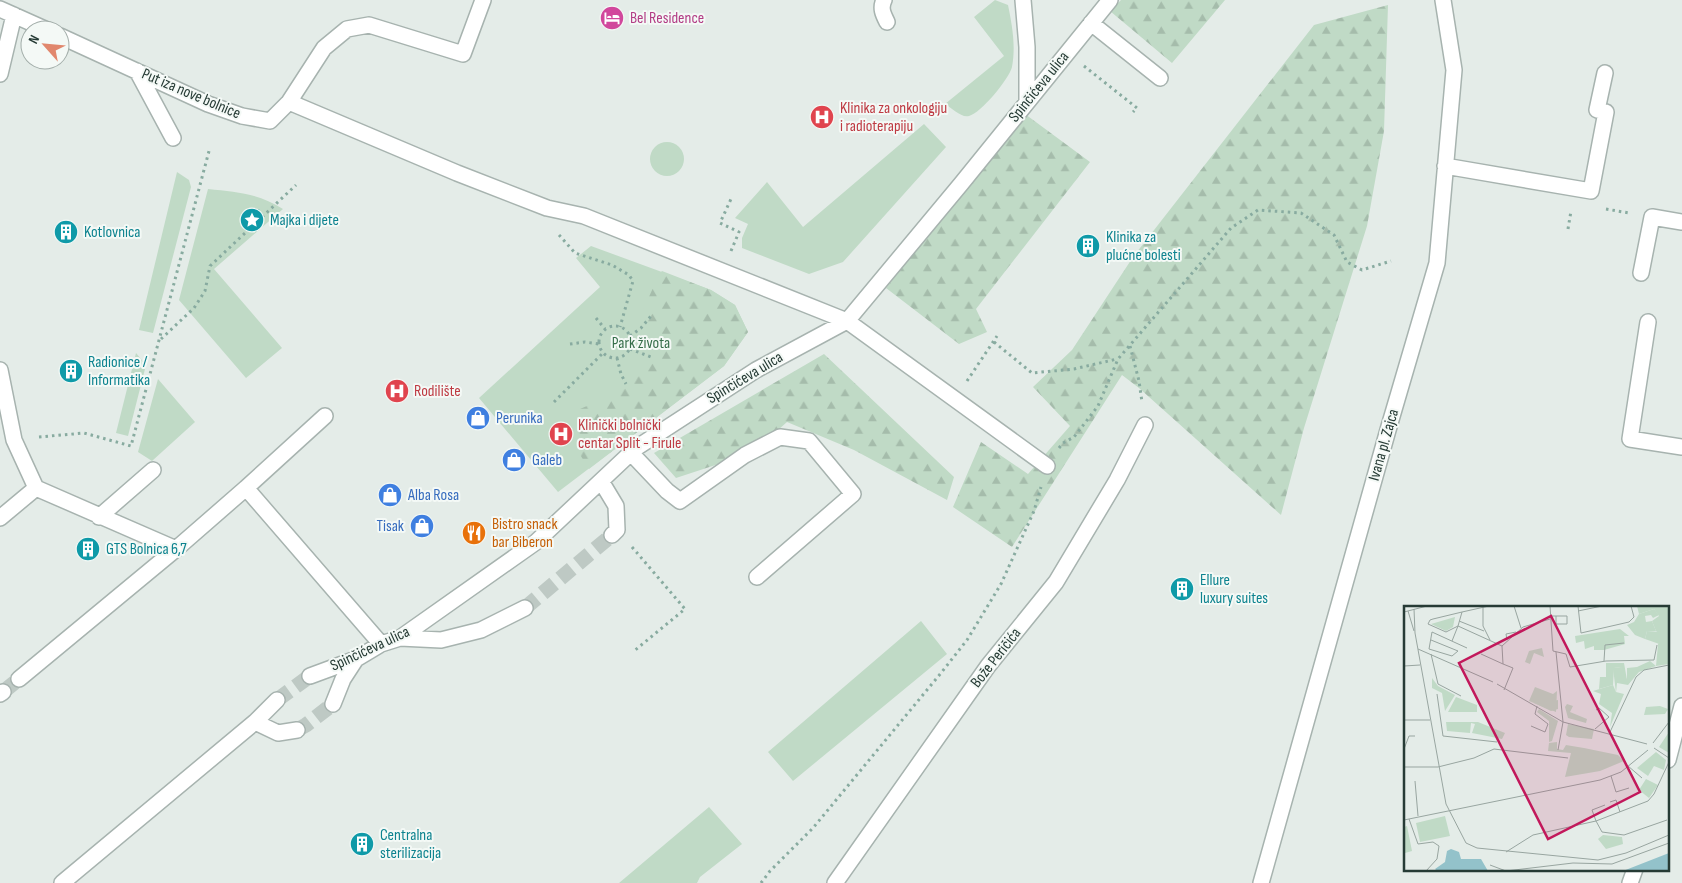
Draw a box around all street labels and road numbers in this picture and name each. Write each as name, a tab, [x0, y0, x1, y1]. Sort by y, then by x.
street label: Spinčićeva ulica	[1005, 48, 1073, 126]
street label: Put iza nove bolnice	[139, 65, 243, 123]
street label: Spinčićeva ulica	[704, 348, 786, 408]
street label: Ivana pl. Zajca	[1365, 407, 1403, 483]
street label: Spinčićeva ulica	[327, 622, 413, 676]
street label: Bože Peričića	[967, 624, 1025, 692]

